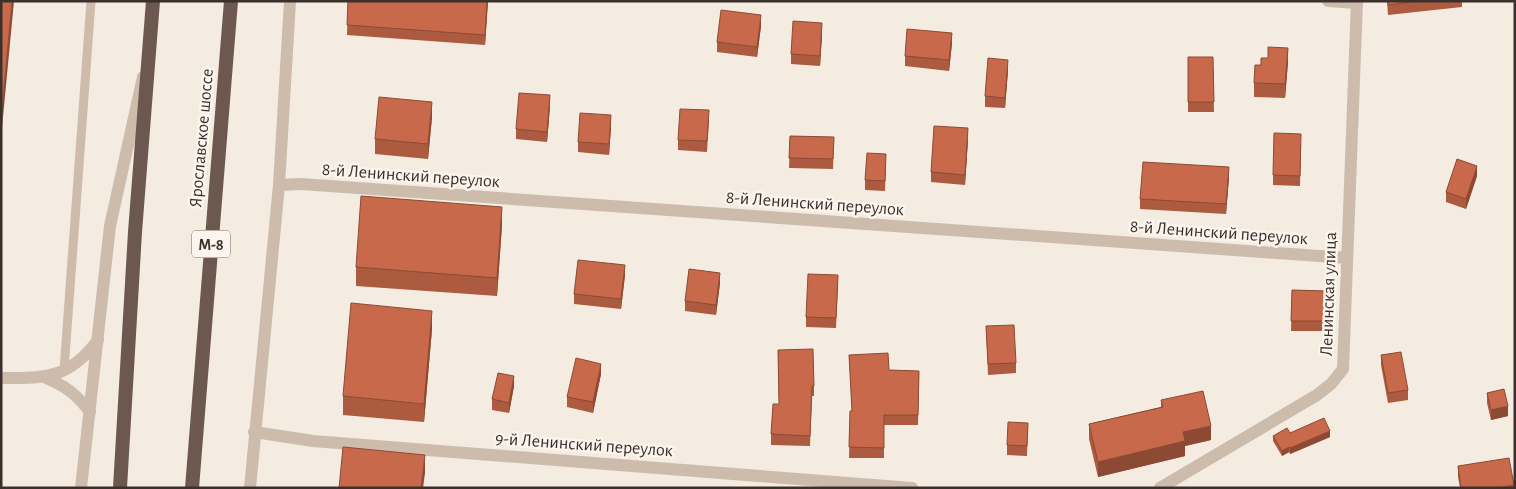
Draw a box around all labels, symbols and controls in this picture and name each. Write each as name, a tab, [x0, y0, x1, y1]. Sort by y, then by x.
street label: Ярославское шоссе	[187, 68, 217, 208]
street label: 8-й Ленинский переулок	[321, 161, 501, 191]
street label: 8-й Ленинский переулок	[725, 189, 905, 219]
street label: 8-й Ленинский переулок	[1129, 218, 1309, 248]
road number: М-8	[192, 230, 230, 258]
street label: Ленинская улица	[1318, 232, 1340, 356]
street label: 9-й Ленинский переулок	[494, 430, 674, 460]

